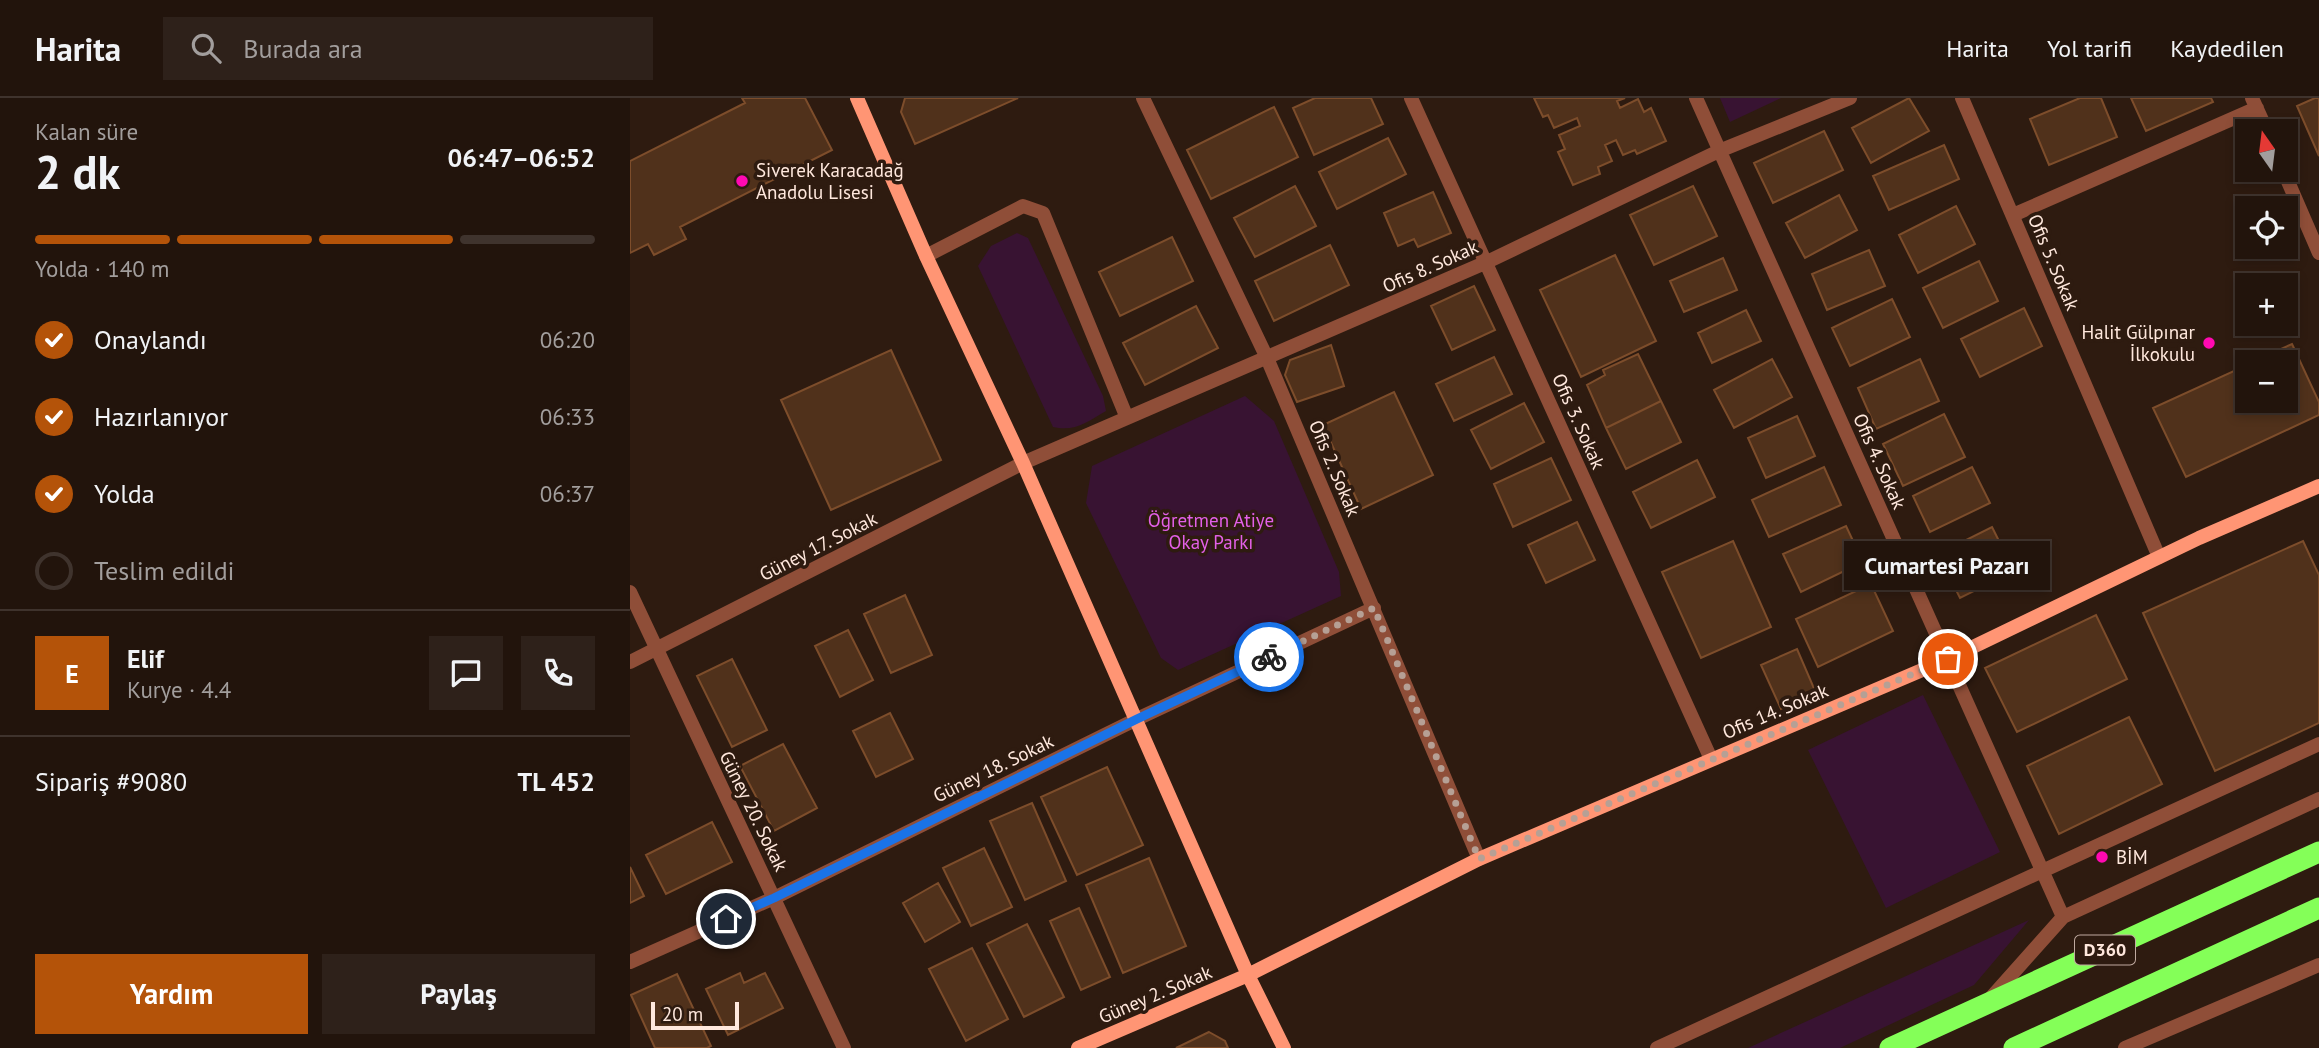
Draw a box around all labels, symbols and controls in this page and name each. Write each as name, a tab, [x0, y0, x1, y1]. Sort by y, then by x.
search box	[163, 17, 653, 80]
text: Harita	[35, 27, 121, 70]
icon: search	[187, 29, 225, 67]
text: Burada ara	[243, 32, 363, 65]
text: Harita	[1946, 33, 2009, 64]
text: Yol tarifi	[2047, 33, 2132, 64]
text: Kaydedilen	[2170, 33, 2284, 64]
text: Kalan süre	[35, 117, 138, 146]
north arrow	[2235, 119, 2298, 182]
map controls	[2235, 119, 2298, 413]
text: 06:47–06:52	[448, 141, 595, 174]
text: 2 dk	[35, 142, 120, 202]
place label: Siverek Karacadağ Anadolu Lisesi	[756, 158, 904, 204]
marker: Siverek Karacadağ Anadolu Lisesi	[734, 173, 750, 189]
button: locate	[2235, 196, 2298, 259]
street label: Ofis 5. Sokak	[2023, 210, 2085, 314]
street label: Ofis 8. Sokak	[1378, 234, 1482, 298]
text: Yolda · 140 m	[35, 254, 170, 283]
button: +	[2235, 273, 2298, 336]
place label: Halit Gülpınar İlkokulu	[2082, 320, 2196, 366]
icon: check	[35, 321, 73, 359]
text: Onaylandı	[94, 323, 207, 356]
text: 06:20	[540, 325, 595, 354]
marker: Halit Gülpınar İlkokulu	[2201, 335, 2217, 351]
button: −	[2235, 350, 2298, 413]
street label: Ofis 3. Sokak	[1547, 369, 1611, 473]
icon: check	[35, 398, 73, 436]
text: Hazırlanıyor	[94, 400, 228, 433]
text: 06:33	[540, 402, 595, 431]
street label: Ofis 4. Sokak	[1848, 409, 1912, 513]
street label: Ofis 2. Sokak	[1304, 416, 1366, 520]
icon: check	[35, 475, 73, 513]
text: Yolda	[94, 477, 155, 510]
text: 06:37	[540, 479, 595, 508]
street label: Güney 17. Sokak	[755, 506, 881, 586]
park label: Öğretmen Atiye Okay Parkı	[1148, 508, 1274, 554]
callout: Cumartesi Pazarı	[1845, 540, 2051, 589]
text: Cumartesi Pazarı	[1864, 551, 2030, 580]
text: Teslim edildi	[94, 554, 235, 587]
courier	[1234, 622, 1304, 692]
pin	[1918, 629, 1978, 689]
button: chat	[429, 636, 503, 710]
button: phone	[521, 636, 595, 710]
icon: bike	[1250, 638, 1288, 676]
icon: bag	[1929, 640, 1967, 678]
text: Elif	[127, 642, 164, 675]
text: E	[65, 657, 79, 690]
text: Kurye · 4.4	[127, 675, 231, 704]
street label: Ofis 14. Sokak	[1718, 678, 1832, 744]
street label: Güney 18. Sokak	[929, 728, 1057, 808]
street label: Güney 20. Sokak	[714, 747, 794, 875]
text: Sipariş #9080	[35, 765, 187, 798]
text: TL 452	[517, 765, 595, 798]
place label: BİM	[2116, 845, 2148, 869]
marker: BİM	[2094, 849, 2110, 865]
pin	[696, 889, 756, 949]
icon: home	[707, 900, 745, 938]
road number: D360	[2075, 936, 2135, 964]
button: Yardım	[35, 954, 308, 1034]
button: Paylaş	[322, 954, 595, 1034]
street label: Güney 2. Sokak	[1095, 959, 1215, 1029]
scale bar	[651, 999, 738, 1031]
text: 20 m	[662, 1002, 703, 1026]

